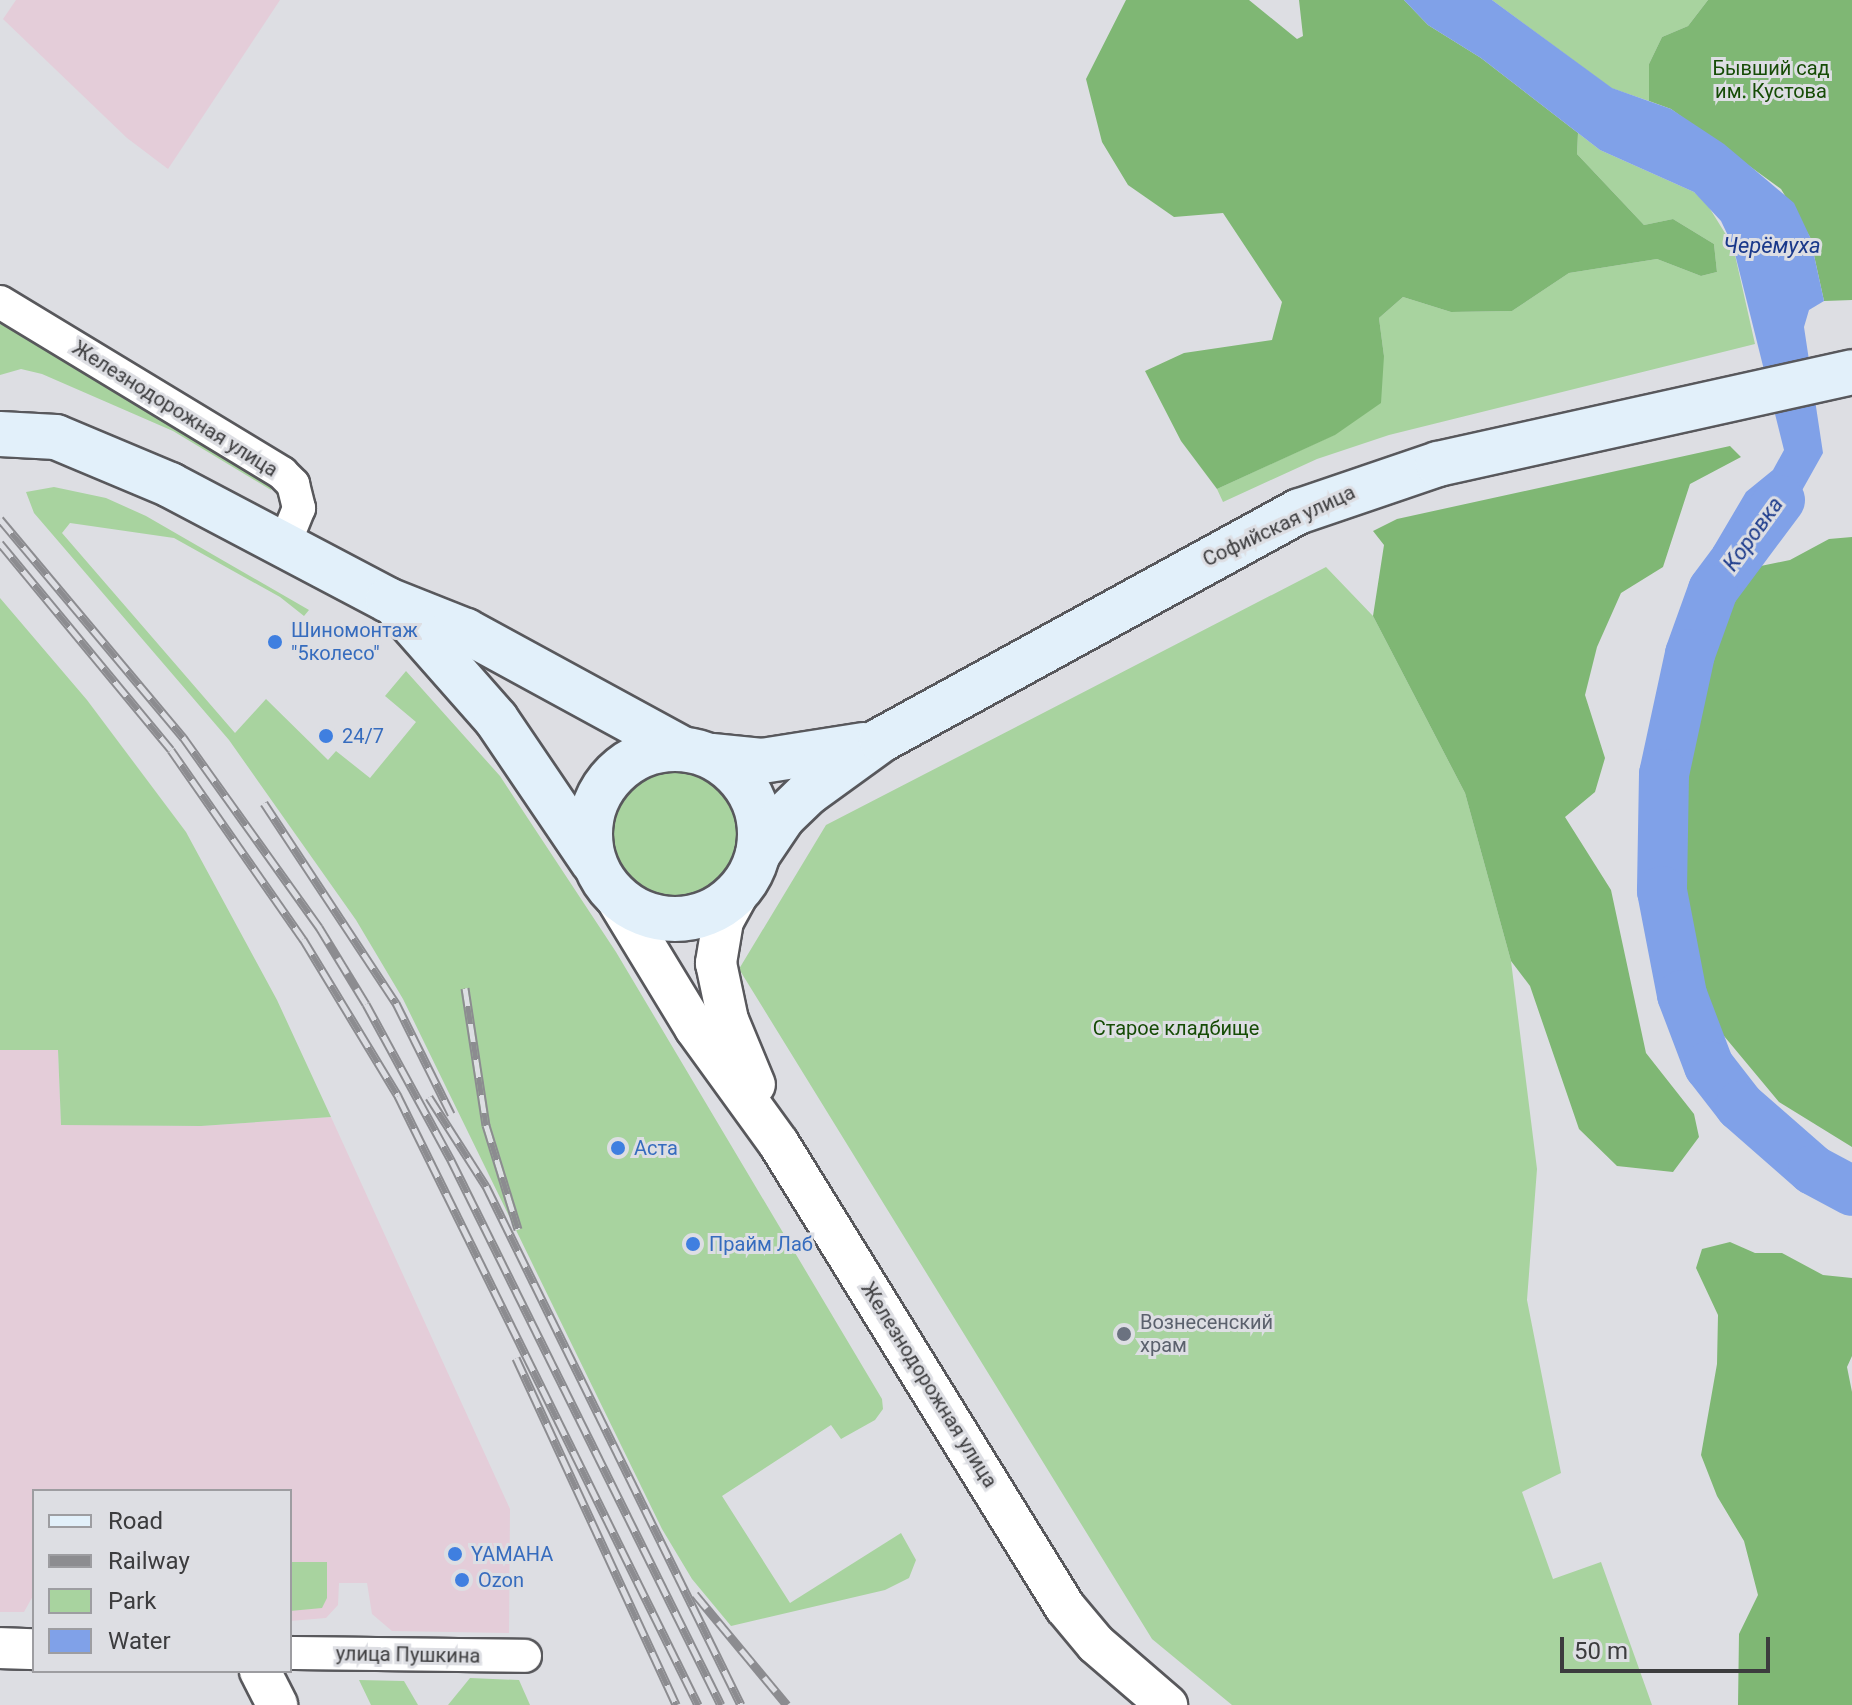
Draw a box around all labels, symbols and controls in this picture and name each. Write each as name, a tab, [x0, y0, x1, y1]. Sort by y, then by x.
park label: Бывший сад им. Кустова	[1712, 56, 1830, 103]
water label: Черёмуха	[1723, 233, 1821, 259]
street label: Железнодорожная улица	[68, 336, 282, 482]
street label: Софийская улица	[1199, 480, 1359, 572]
water label: Коровка	[1717, 492, 1789, 576]
place label: Шиномонтаж "5колесо"	[291, 618, 418, 665]
marker: Шиномонтаж "5колесо"	[266, 633, 284, 651]
place label: 24/7	[342, 724, 384, 748]
marker: 24/7	[317, 727, 335, 745]
park label: Старое кладбище	[1093, 1016, 1259, 1040]
place label: Аста	[634, 1136, 678, 1160]
marker: Аста	[609, 1139, 627, 1157]
place label: Прайм Лаб	[709, 1232, 813, 1256]
marker: Прайм Лаб	[684, 1235, 702, 1253]
street label: Железнодорожная улица	[856, 1278, 1002, 1492]
place label: Вознесенский храм	[1140, 1310, 1273, 1357]
marker: Вознесенский храм	[1115, 1325, 1133, 1343]
legend	[32, 1489, 292, 1673]
text: Road	[108, 1507, 163, 1535]
place label: YAMAHA	[471, 1542, 553, 1566]
marker: YAMAHA	[446, 1545, 464, 1563]
text: Railway	[108, 1547, 190, 1575]
place label: Ozon	[478, 1568, 524, 1592]
marker: Ozon	[453, 1571, 471, 1589]
text: Park	[108, 1587, 156, 1615]
scale bar	[1564, 1621, 1774, 1671]
text: Water	[108, 1627, 171, 1655]
text: 50 m	[1574, 1637, 1628, 1665]
street label: улица Пушкина	[336, 1642, 480, 1668]

